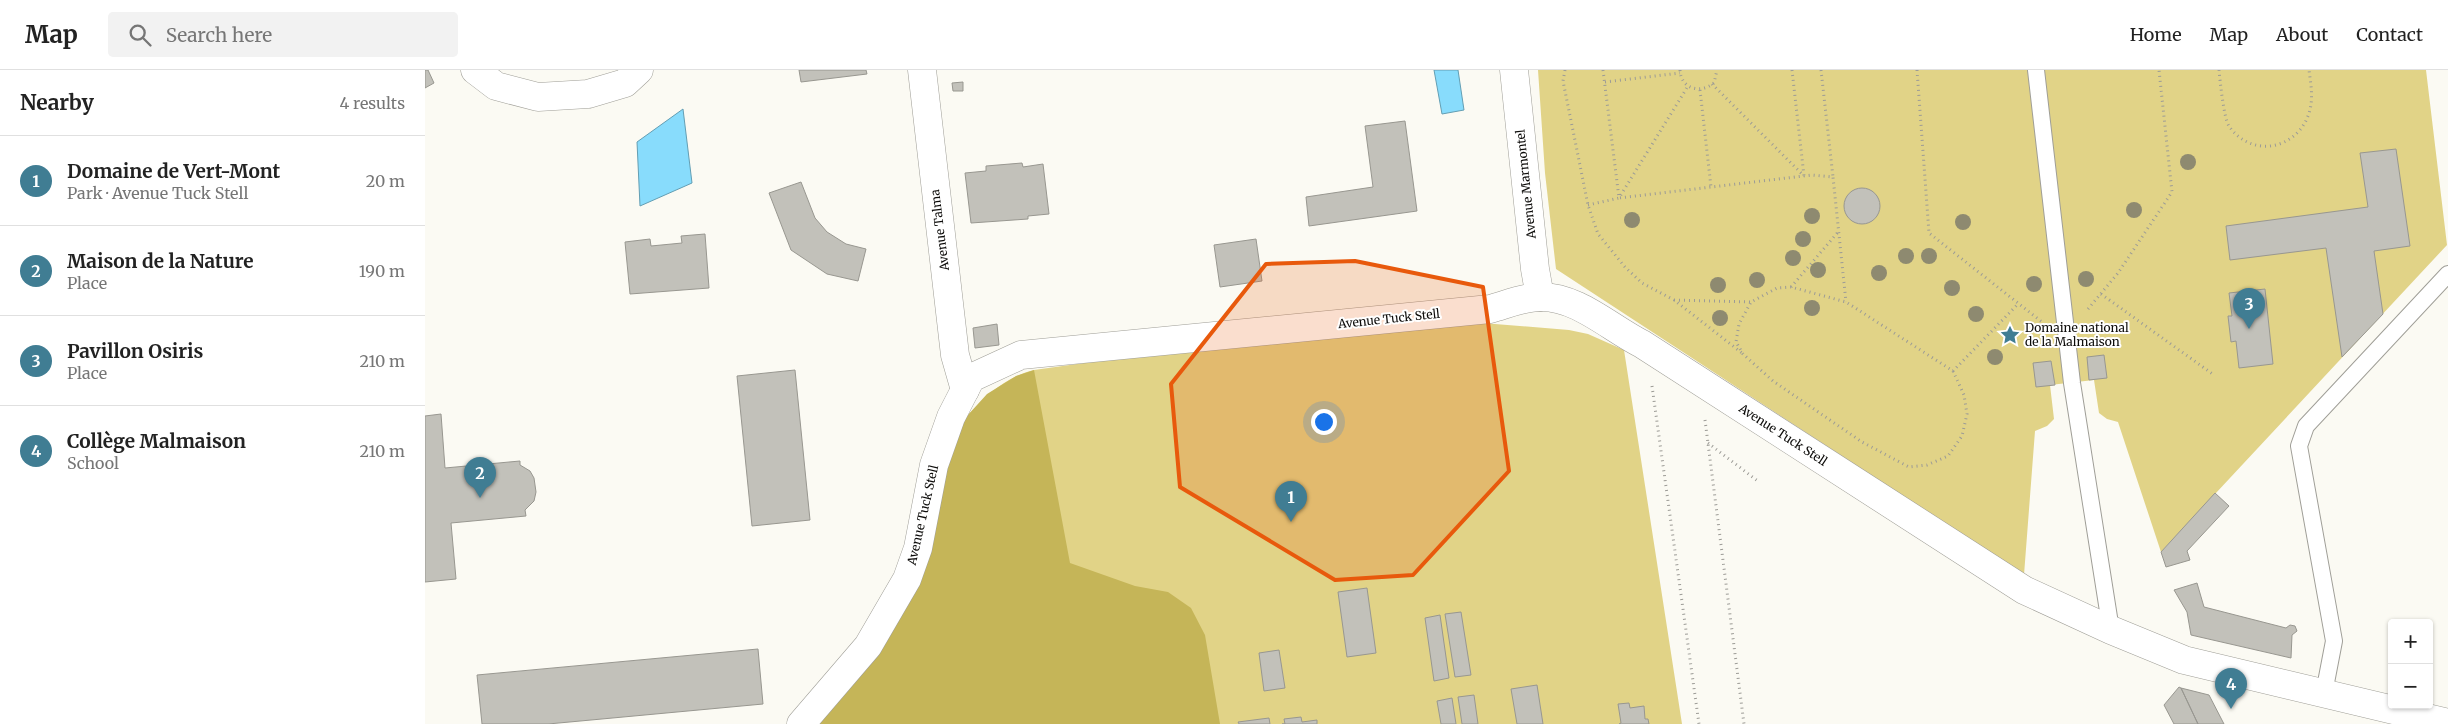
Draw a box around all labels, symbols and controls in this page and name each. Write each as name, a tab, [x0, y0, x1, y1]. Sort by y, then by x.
search box	[108, 12, 458, 57]
text: Map	[25, 19, 78, 50]
icon: search	[126, 21, 154, 49]
text: Search here	[166, 23, 272, 47]
text: Home	[2130, 23, 2182, 46]
text: Map	[2210, 23, 2248, 46]
text: About	[2276, 23, 2328, 46]
text: Contact	[2356, 23, 2423, 46]
text: Nearby	[20, 89, 94, 116]
text: 4 results	[339, 93, 405, 113]
street label: Avenue Marmontel	[1512, 128, 1539, 240]
text: Domaine de Vert-Mont	[67, 159, 280, 183]
text: 1	[32, 171, 40, 191]
text: 20 m	[366, 171, 405, 191]
text: Park · Avenue Tuck Stell	[67, 183, 248, 203]
street label: Avenue Talma	[927, 188, 952, 273]
text: Maison de la Nature	[67, 249, 254, 273]
text: 2	[31, 261, 41, 281]
text: 190 m	[359, 261, 405, 281]
text: Place	[67, 273, 107, 293]
pin: 3	[2233, 288, 2265, 329]
street label: Avenue Tuck Stell	[1336, 306, 1441, 331]
place label: Domaine national de la Malmaison	[2025, 320, 2129, 349]
place icon: Domaine national de la Malmaison	[1999, 324, 2021, 346]
text: Pavillon Osiris	[67, 339, 203, 363]
text: 3	[31, 351, 41, 371]
text: 210 m	[360, 351, 405, 371]
text: Place	[67, 363, 107, 383]
street label: Avenue Tuck Stell	[1735, 400, 1830, 469]
your location	[1311, 409, 1337, 435]
text: Collège Malmaison	[67, 429, 246, 453]
text: 4	[31, 441, 41, 461]
text: 210 m	[360, 441, 405, 461]
text: School	[67, 453, 119, 473]
pin: 2	[464, 457, 496, 498]
street label: Avenue Tuck Stell	[903, 463, 941, 567]
pin: 1	[1275, 481, 1307, 522]
map controls	[2388, 619, 2433, 709]
button: +	[2388, 619, 2433, 664]
button: −	[2388, 664, 2433, 709]
pin: 4	[2215, 668, 2247, 709]

